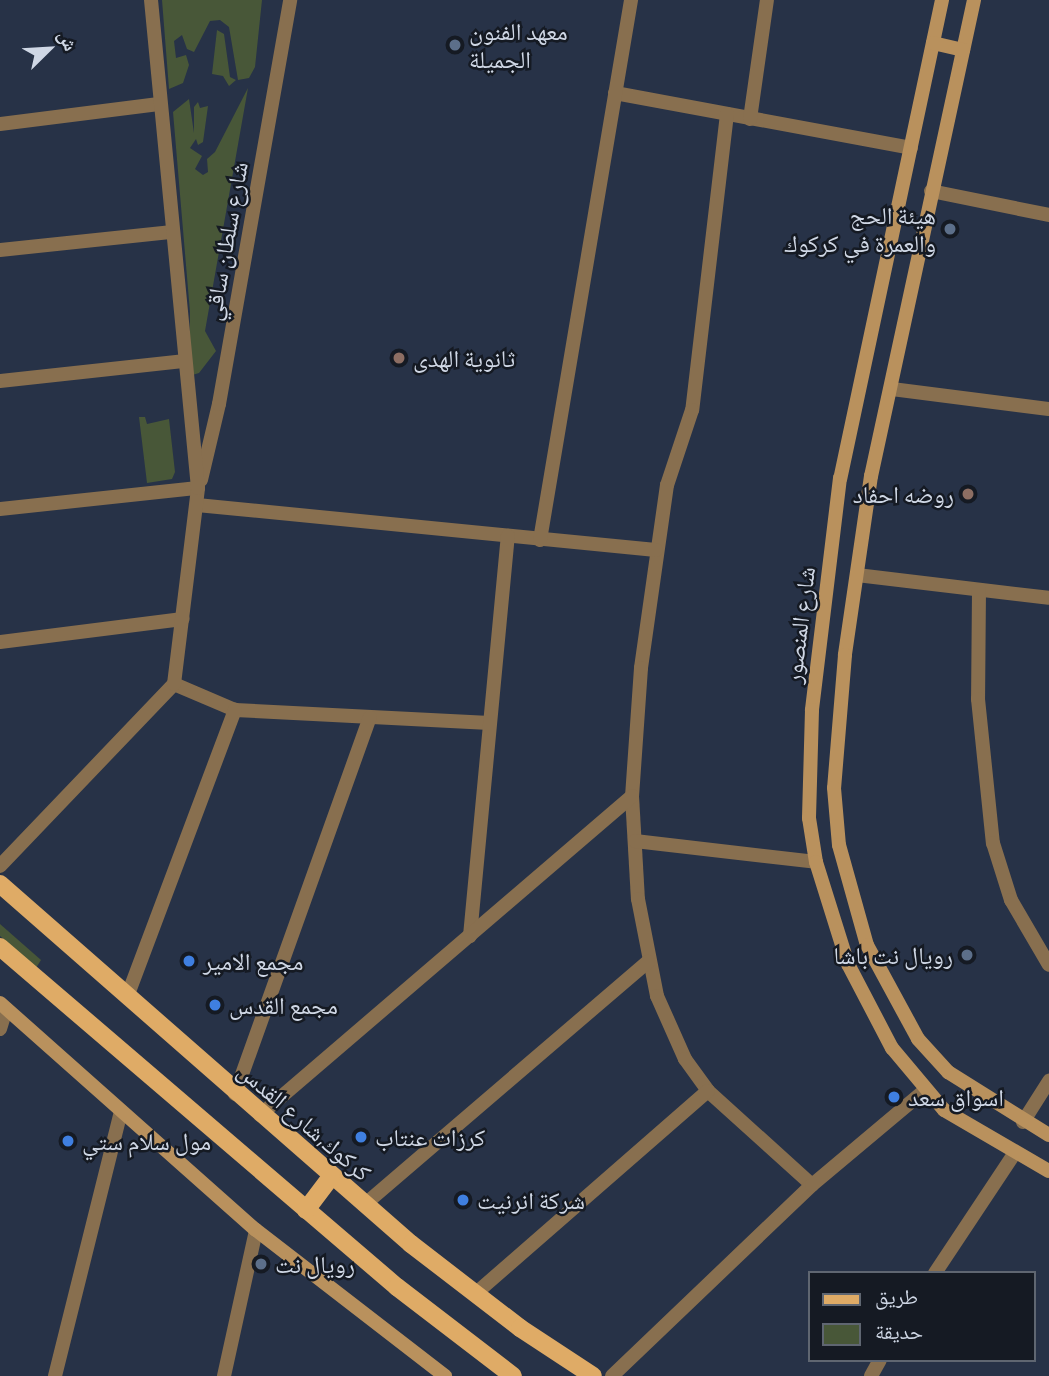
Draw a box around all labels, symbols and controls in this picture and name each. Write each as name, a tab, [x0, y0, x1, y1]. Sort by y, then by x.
north arrow	[14, 14, 84, 84]
place label: معهد الفنون الجميلة	[469, 17, 568, 73]
text: ش	[54, 26, 83, 54]
marker: معهد الفنون الجميلة	[447, 37, 463, 53]
street label: شارع سلطان ساقي	[197, 159, 253, 323]
place label: هيئة الحج والعمرة في كركوك	[784, 201, 936, 257]
marker: هيئة الحج والعمرة في كركوك	[942, 221, 958, 237]
place label: ثانوية الهدى	[413, 344, 515, 372]
marker: ثانوية الهدى	[391, 350, 407, 366]
place label: روضه احفاد	[853, 480, 954, 508]
marker: روضه احفاد	[960, 486, 976, 502]
street label: شارع المنصور	[778, 565, 820, 685]
place label: رويال نت باشا	[834, 941, 953, 969]
place label: مجمع الامير	[203, 947, 304, 975]
marker: رويال نت باشا	[959, 947, 975, 963]
marker: مجمع الامير	[181, 953, 197, 969]
place label: مجمع القدس	[229, 991, 338, 1019]
marker: مجمع القدس	[207, 997, 223, 1013]
street label: كركوك,شارع القدس	[233, 1055, 377, 1187]
place label: اسواق سعد	[908, 1083, 1004, 1111]
marker: اسواق سعد	[886, 1089, 902, 1105]
place label: كرزات عنتاب	[375, 1123, 485, 1151]
place label: مول سلام ستي	[82, 1127, 211, 1155]
marker: كرزات عنتاب	[353, 1129, 369, 1145]
marker: مول سلام ستي	[60, 1133, 76, 1149]
place label: شركة انرنيت	[477, 1186, 585, 1214]
marker: شركة انرنيت	[455, 1192, 471, 1208]
place label: رويال نت	[275, 1250, 355, 1278]
marker: رويال نت	[253, 1256, 269, 1272]
legend	[808, 1271, 1035, 1362]
text: طريق	[875, 1283, 918, 1308]
text: حديقة	[875, 1318, 923, 1343]

